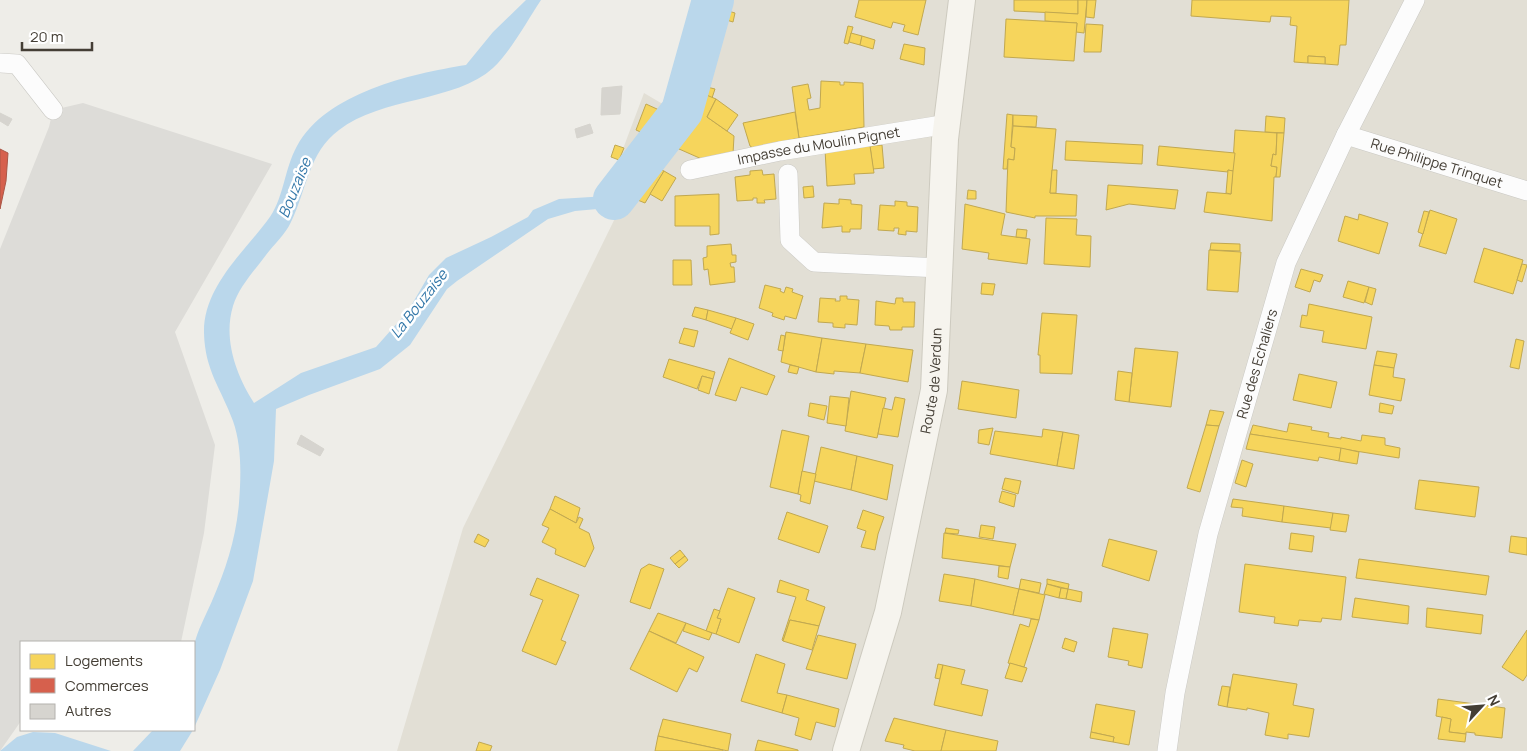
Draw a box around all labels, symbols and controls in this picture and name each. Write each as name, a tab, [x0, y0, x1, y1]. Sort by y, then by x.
scale bar	[22, 20, 92, 52]
text: 20 m	[30, 26, 63, 47]
street label: Impasse du Moulin Pignet	[736, 122, 902, 169]
street label: Rue Philippe Trinquet	[1369, 133, 1506, 192]
water label: Bouzaise	[273, 154, 317, 221]
water label: La Bouzaise	[385, 264, 453, 342]
street label: Rue des Echaliers	[1232, 307, 1281, 421]
street label: Route de Verdun	[915, 327, 946, 435]
legend	[20, 641, 195, 731]
text: Logements	[65, 650, 143, 671]
text: Commerces	[65, 675, 149, 696]
north arrow	[1457, 681, 1507, 731]
text: N	[1483, 691, 1505, 709]
text: Autres	[65, 700, 111, 721]

